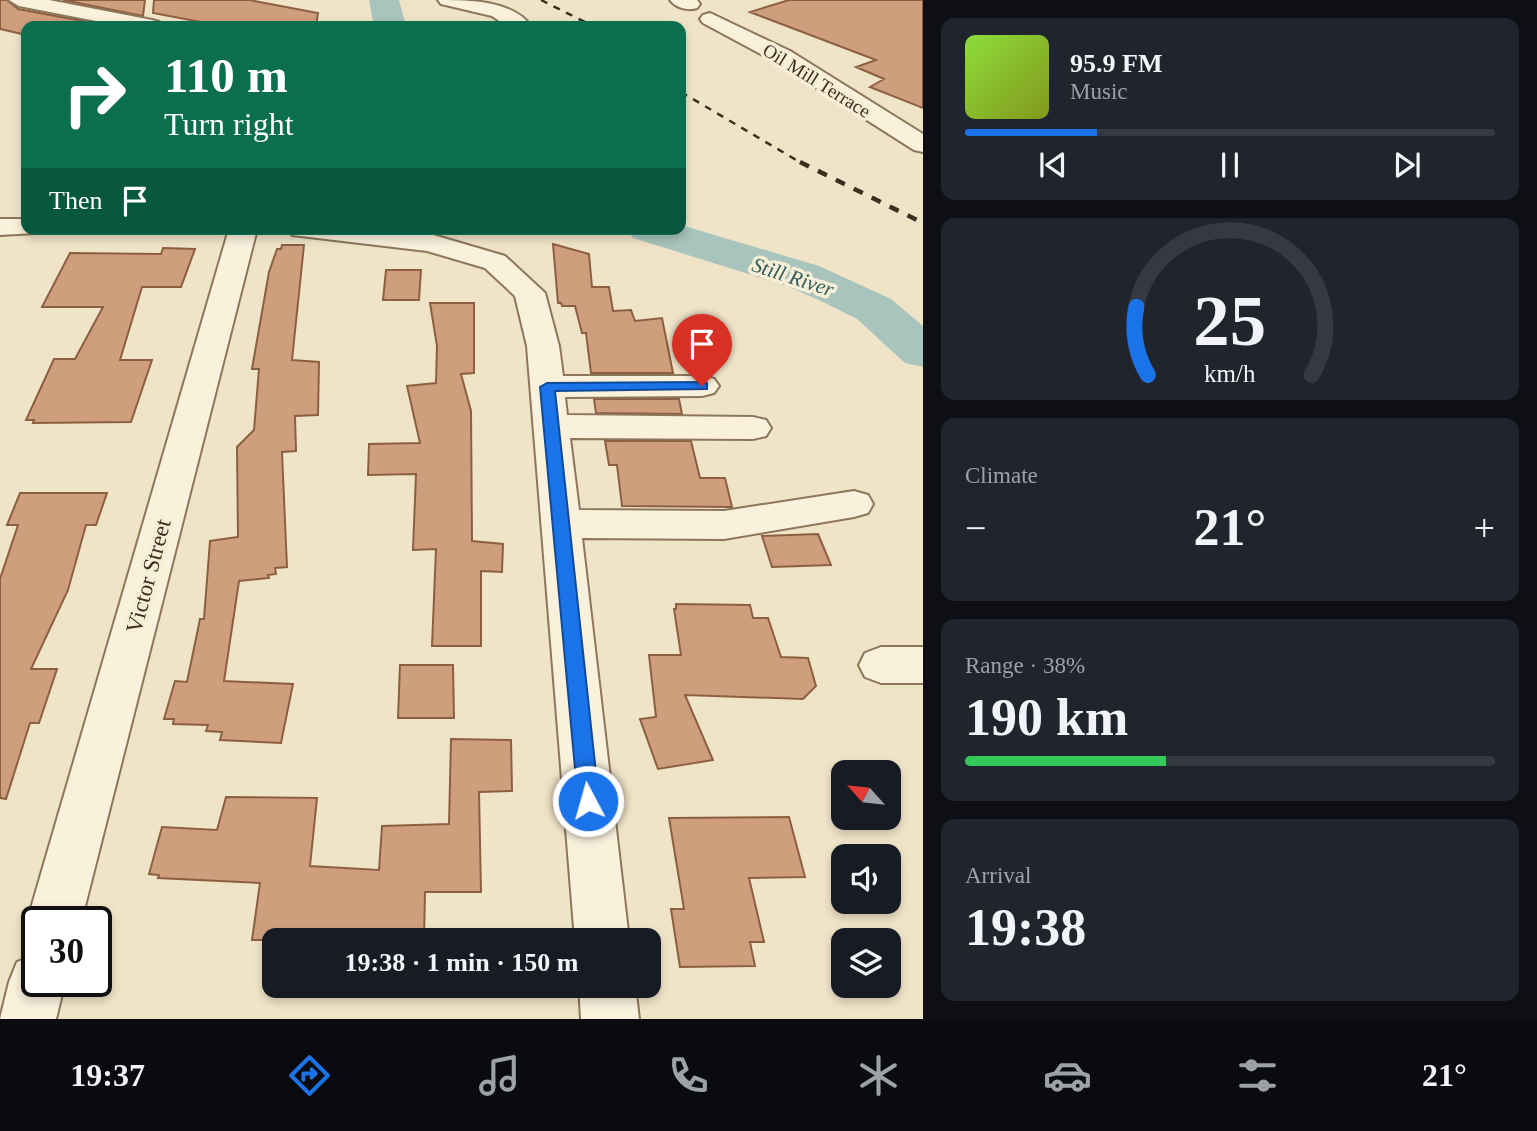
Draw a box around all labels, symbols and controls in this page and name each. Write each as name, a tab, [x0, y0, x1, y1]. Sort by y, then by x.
street label: Oil Mill Terrace	[759, 39, 874, 122]
text: 110 m	[164, 48, 288, 103]
icon: right	[49, 49, 140, 140]
text: 95.9 FM	[1070, 49, 1162, 78]
text: Music	[1070, 79, 1128, 104]
text: Turn right	[164, 106, 294, 142]
icon: previous	[1034, 146, 1072, 184]
icon: pause	[1211, 146, 1249, 184]
icon: next	[1388, 146, 1426, 184]
icon: arrive	[116, 182, 154, 220]
text: Then	[49, 186, 102, 215]
water label: Still River	[749, 253, 838, 302]
text: 25	[1194, 281, 1266, 362]
pin	[672, 314, 732, 386]
icon: arrive	[683, 325, 721, 363]
text: km/h	[1204, 360, 1256, 387]
text: Climate	[965, 463, 1038, 488]
text: 21°	[1194, 499, 1266, 556]
text: −	[965, 507, 986, 549]
text: +	[1474, 507, 1495, 549]
street label: Victor Street	[121, 516, 176, 636]
text: Range · 38%	[965, 653, 1085, 678]
text: 190 km	[965, 689, 1128, 746]
north arrow	[831, 760, 901, 830]
map controls	[831, 760, 901, 998]
position arrow	[551, 764, 625, 838]
button: sound	[831, 844, 901, 914]
text: Arrival	[965, 863, 1031, 888]
text: 19:38	[965, 899, 1086, 956]
speed limit sign: 30	[21, 906, 112, 997]
button: layers	[831, 928, 901, 998]
text: 19:38 · 1 min · 150 m	[345, 948, 579, 977]
icon: directions	[285, 1051, 334, 1100]
icon: music	[475, 1051, 524, 1100]
icon: phone	[664, 1051, 713, 1100]
icon: climate	[854, 1051, 903, 1100]
icon: car	[1043, 1051, 1092, 1100]
icon: filters	[1233, 1051, 1282, 1100]
text: 19:37	[70, 1057, 145, 1093]
text: 21°	[1422, 1057, 1467, 1093]

